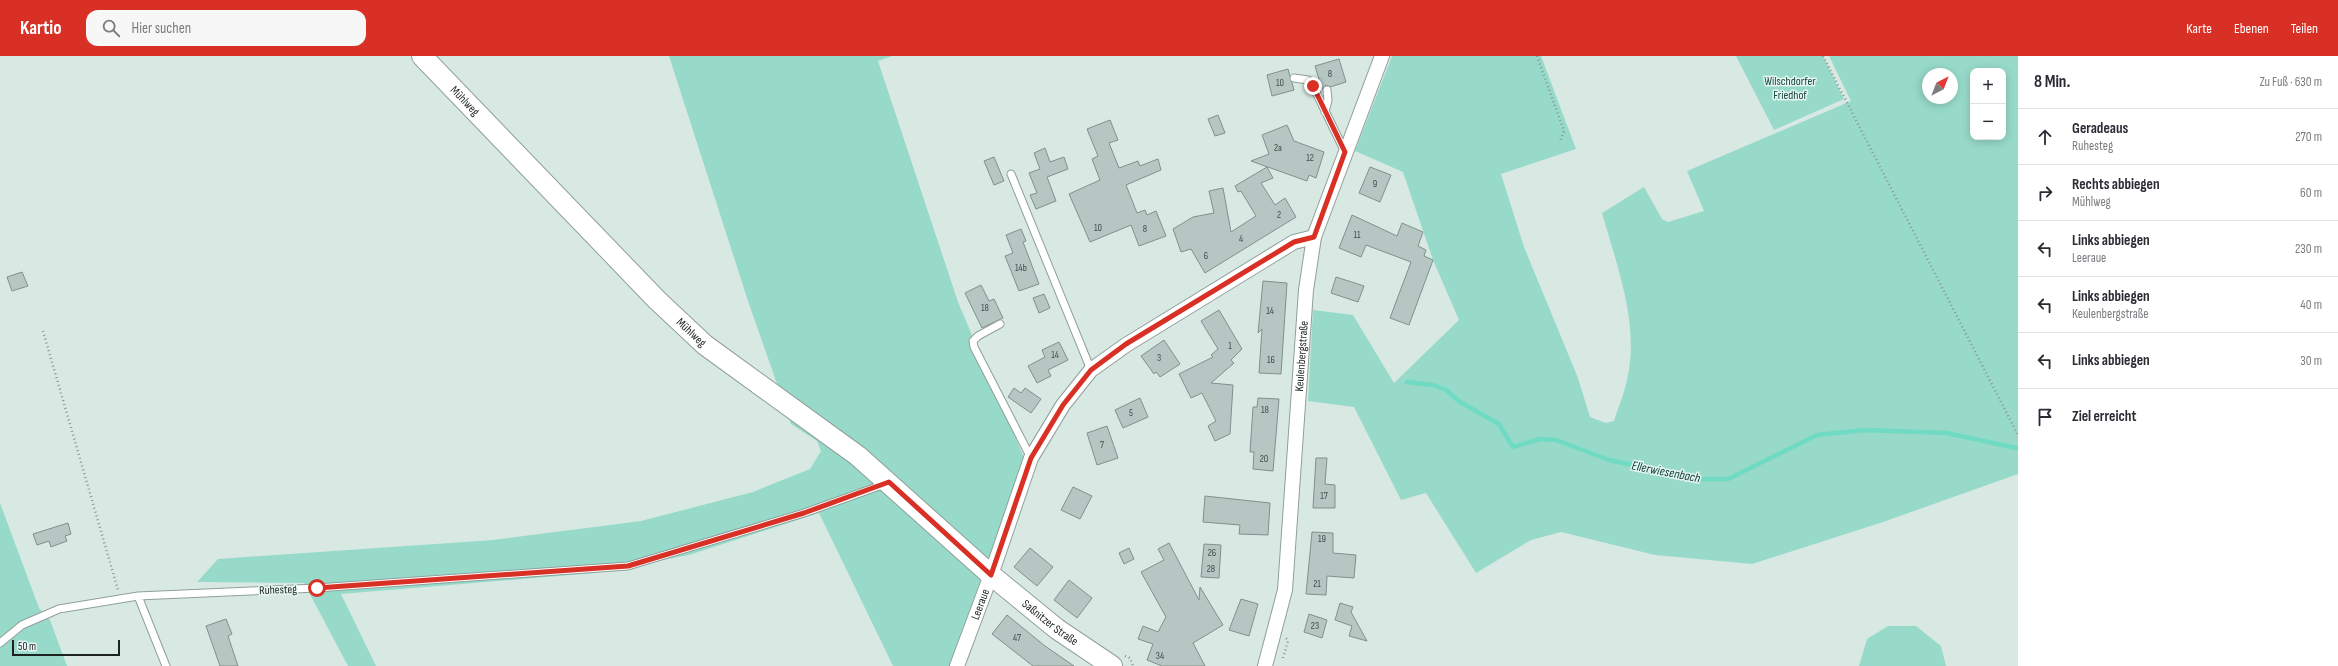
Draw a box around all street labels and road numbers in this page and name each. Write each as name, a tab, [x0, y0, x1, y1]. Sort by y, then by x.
street label: Mühlweg	[447, 83, 483, 119]
street label: Mühlweg	[673, 315, 710, 350]
street label: Keulenbergstraße	[1291, 320, 1311, 392]
street label: Ruhesteg	[259, 582, 297, 598]
street label: Leeraue	[968, 587, 993, 622]
street label: Saßnitzer Straße	[1019, 596, 1081, 649]

